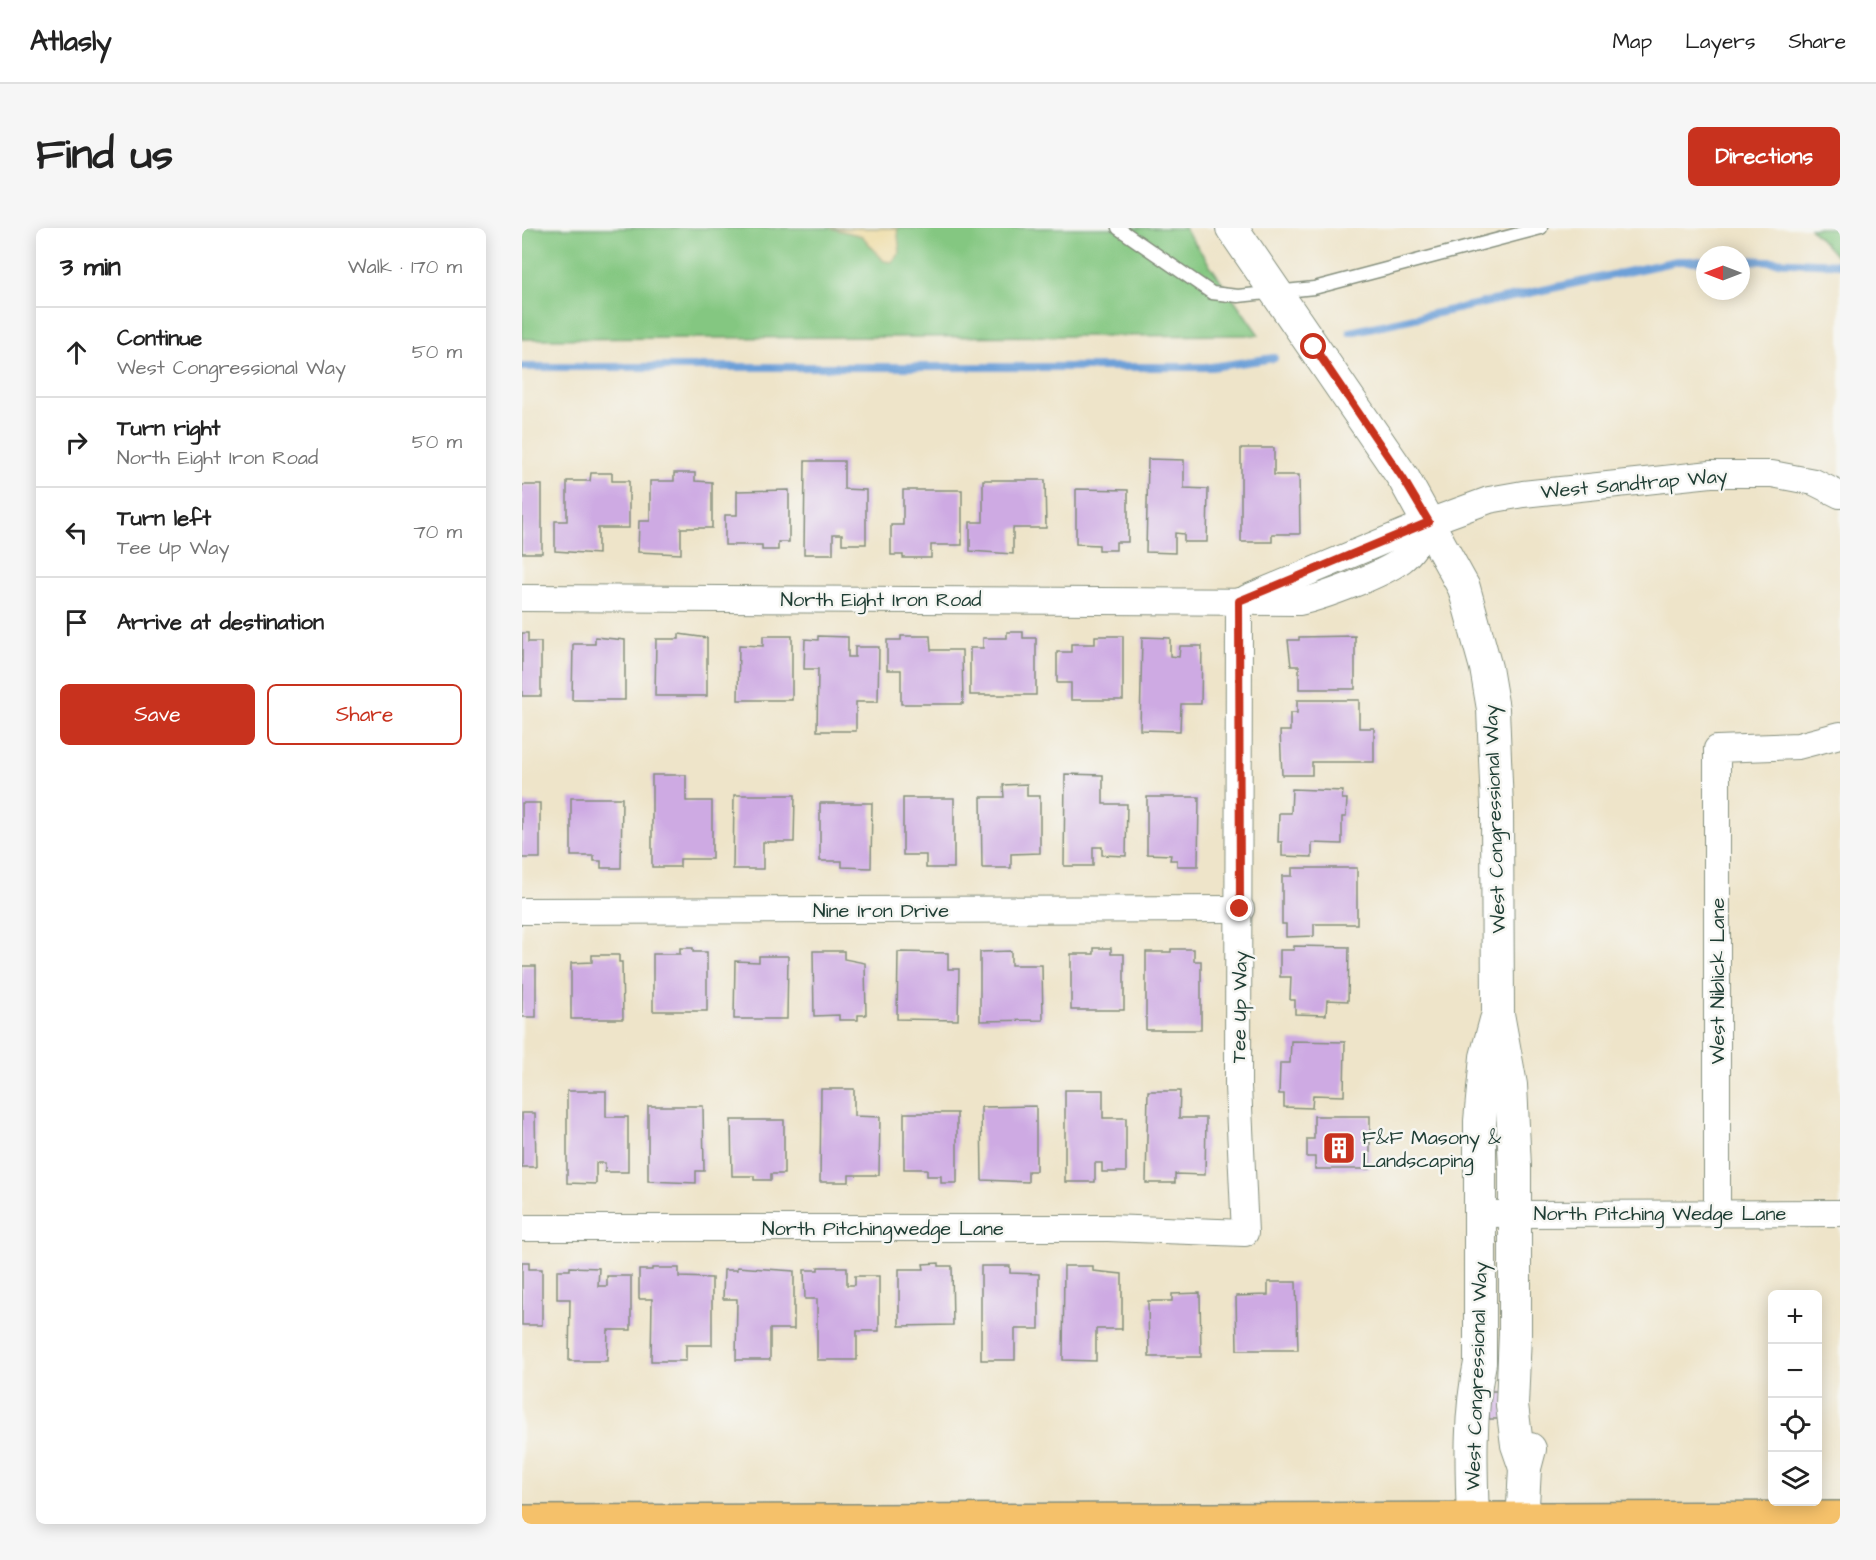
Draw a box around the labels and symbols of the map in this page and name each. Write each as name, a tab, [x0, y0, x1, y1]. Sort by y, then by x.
north arrow	[1696, 246, 1750, 300]
route start	[1300, 333, 1326, 359]
street label: West Sandtrap Way	[1539, 462, 1729, 507]
street label: North Eight Iron Road	[780, 586, 982, 615]
street label: West Congressional Way	[1477, 704, 1514, 934]
route end	[1226, 895, 1252, 921]
street label: Nine Iron Drive	[813, 897, 949, 925]
street label: West Niblick Lane	[1704, 898, 1732, 1064]
street label: Tee Up Way	[1225, 951, 1256, 1063]
place label: F&F Masony & Landscaping	[1362, 1124, 1502, 1176]
building icon: F&F Masony & Landscaping	[1321, 1130, 1357, 1166]
street label: North Pitching Wedge Lane	[1534, 1200, 1786, 1229]
street label: North Pitchingwedge Lane	[762, 1215, 1004, 1244]
street label: West Congressional Way	[1459, 1261, 1496, 1491]

